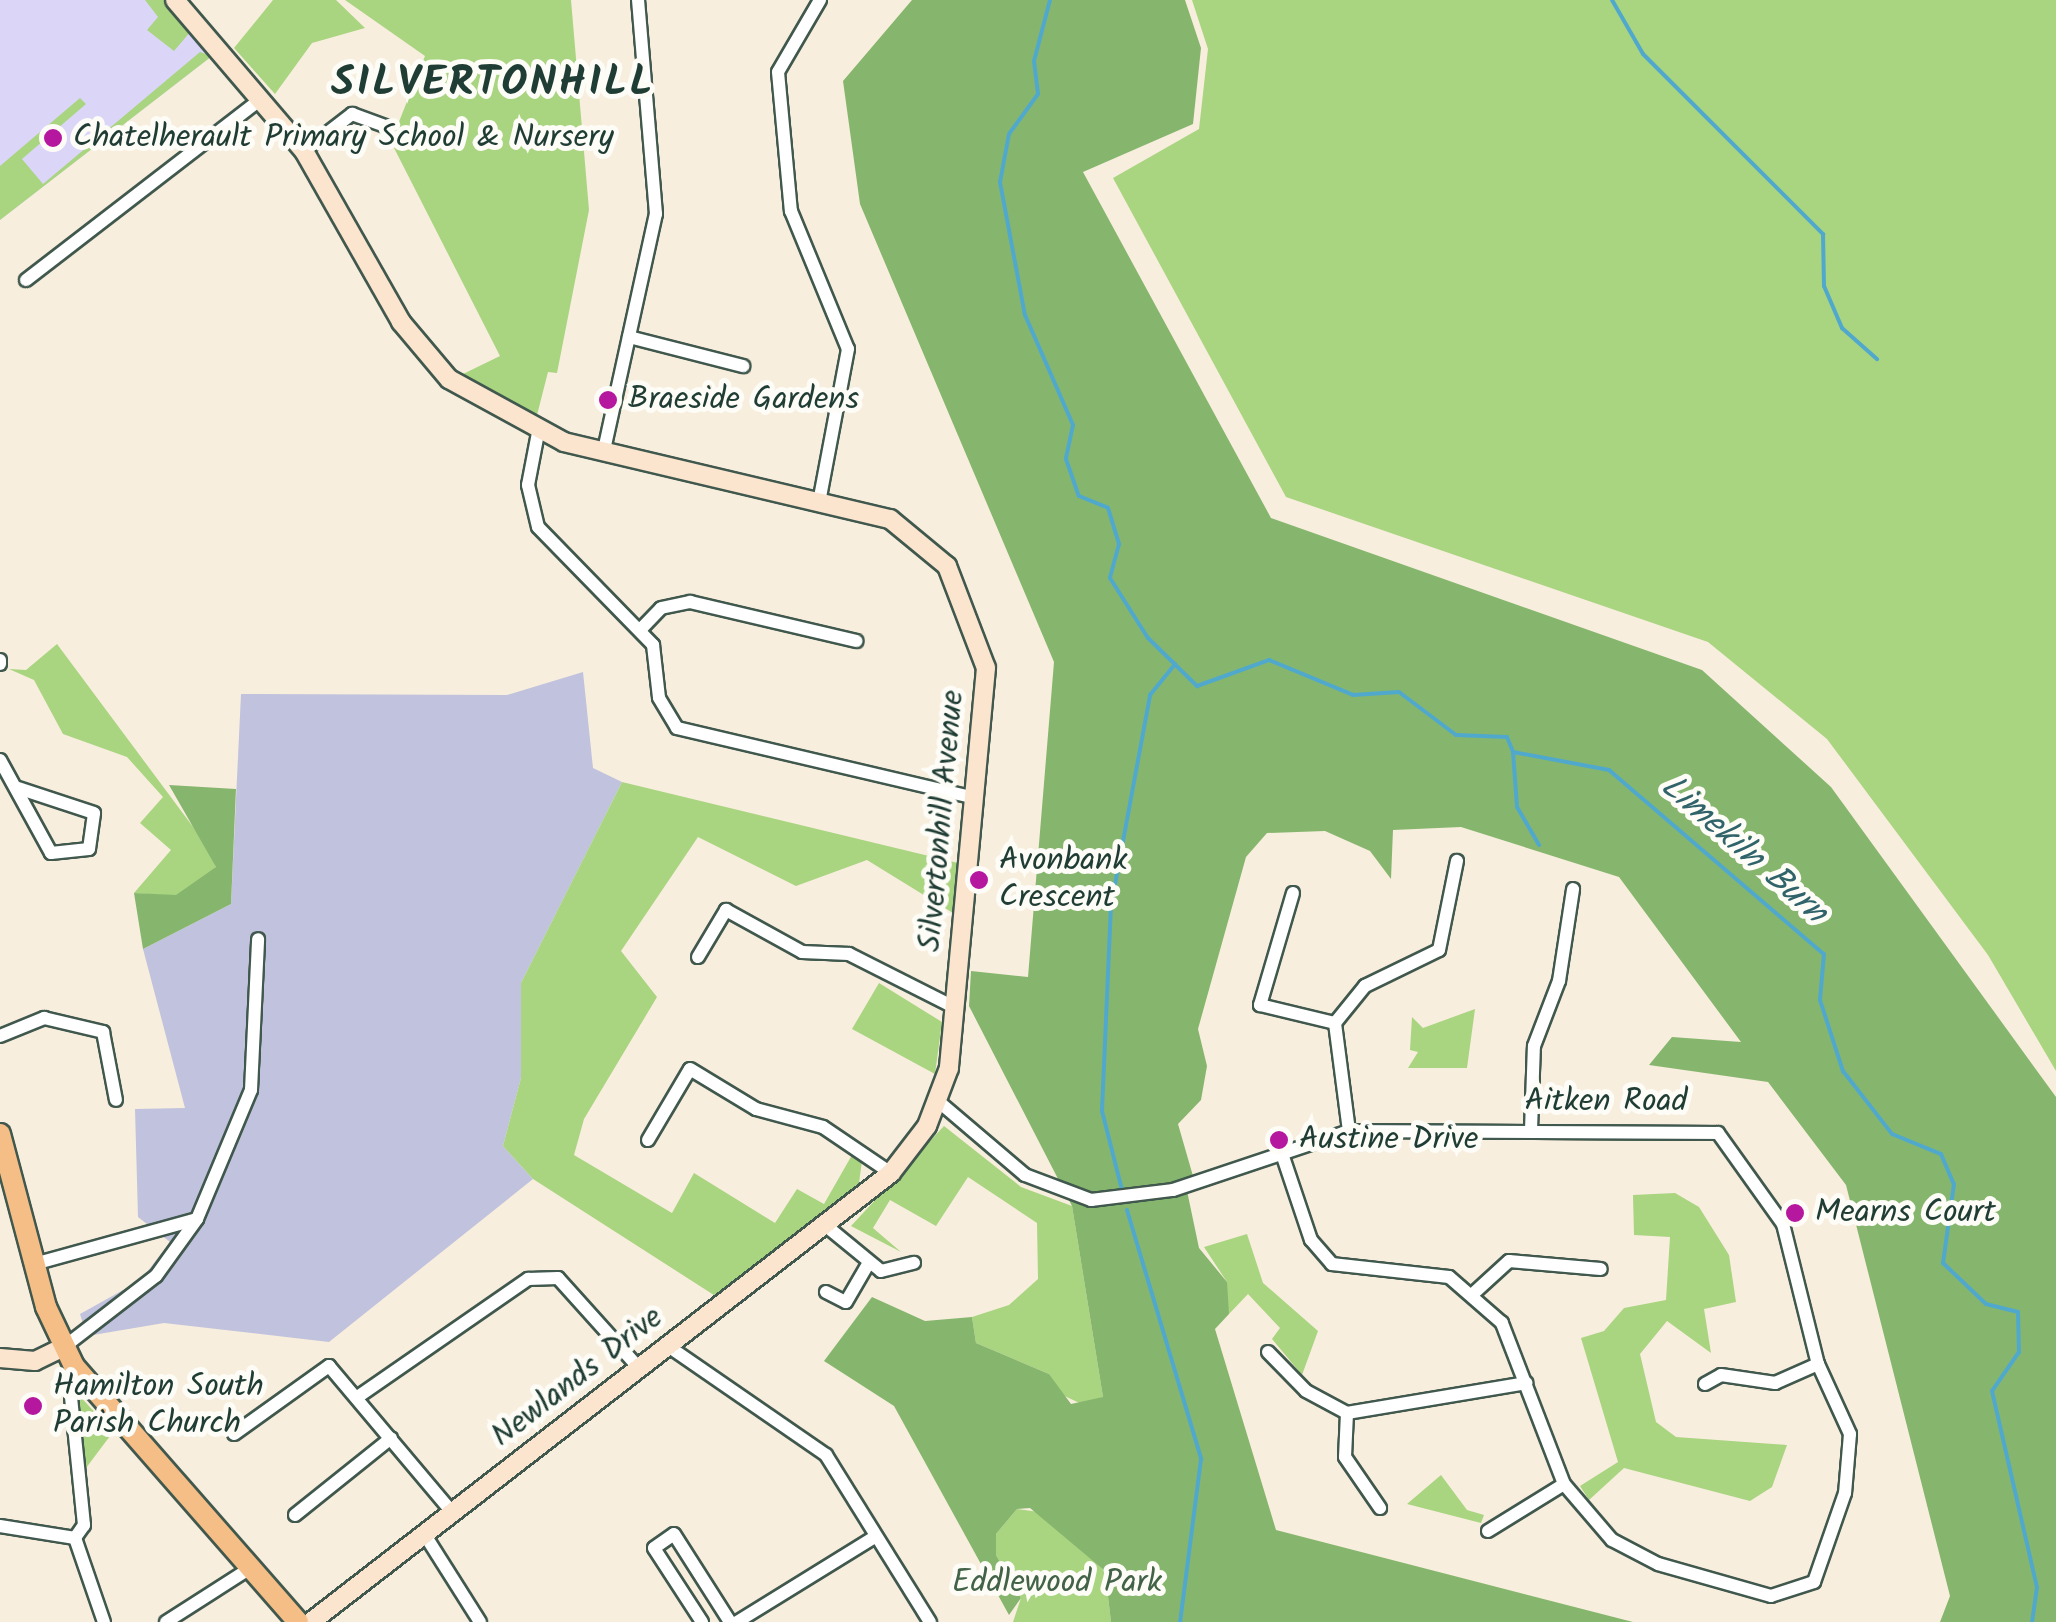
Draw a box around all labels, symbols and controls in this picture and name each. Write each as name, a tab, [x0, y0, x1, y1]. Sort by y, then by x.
district label: SILVERTONHILL	[331, 59, 655, 109]
place label: Chatelherault Primary School & Nursery	[73, 119, 614, 157]
marker: Chatelherault Primary School & Nursery	[42, 127, 64, 149]
place label: Braeside Gardens	[628, 381, 859, 419]
marker: Braeside Gardens	[597, 389, 619, 411]
street label: Silvertonhill Avenue	[912, 689, 974, 953]
water label: Limekiln Burn	[1651, 766, 1835, 934]
place label: Avonbank Crescent	[999, 843, 1127, 918]
marker: Avonbank Crescent	[968, 869, 990, 891]
street label: Aitken Road	[1525, 1083, 1687, 1121]
place label: Austine Drive	[1299, 1121, 1479, 1159]
marker: Austine Drive	[1268, 1129, 1290, 1151]
place label: Mearns Court	[1815, 1194, 1996, 1232]
marker: Mearns Court	[1784, 1202, 1806, 1224]
street label: Newlands Drive	[485, 1299, 671, 1457]
place label: Hamilton South Parish Church	[53, 1369, 264, 1444]
marker: Hamilton South Parish Church	[22, 1395, 44, 1417]
park label: Eddlewood Park	[952, 1564, 1162, 1602]

